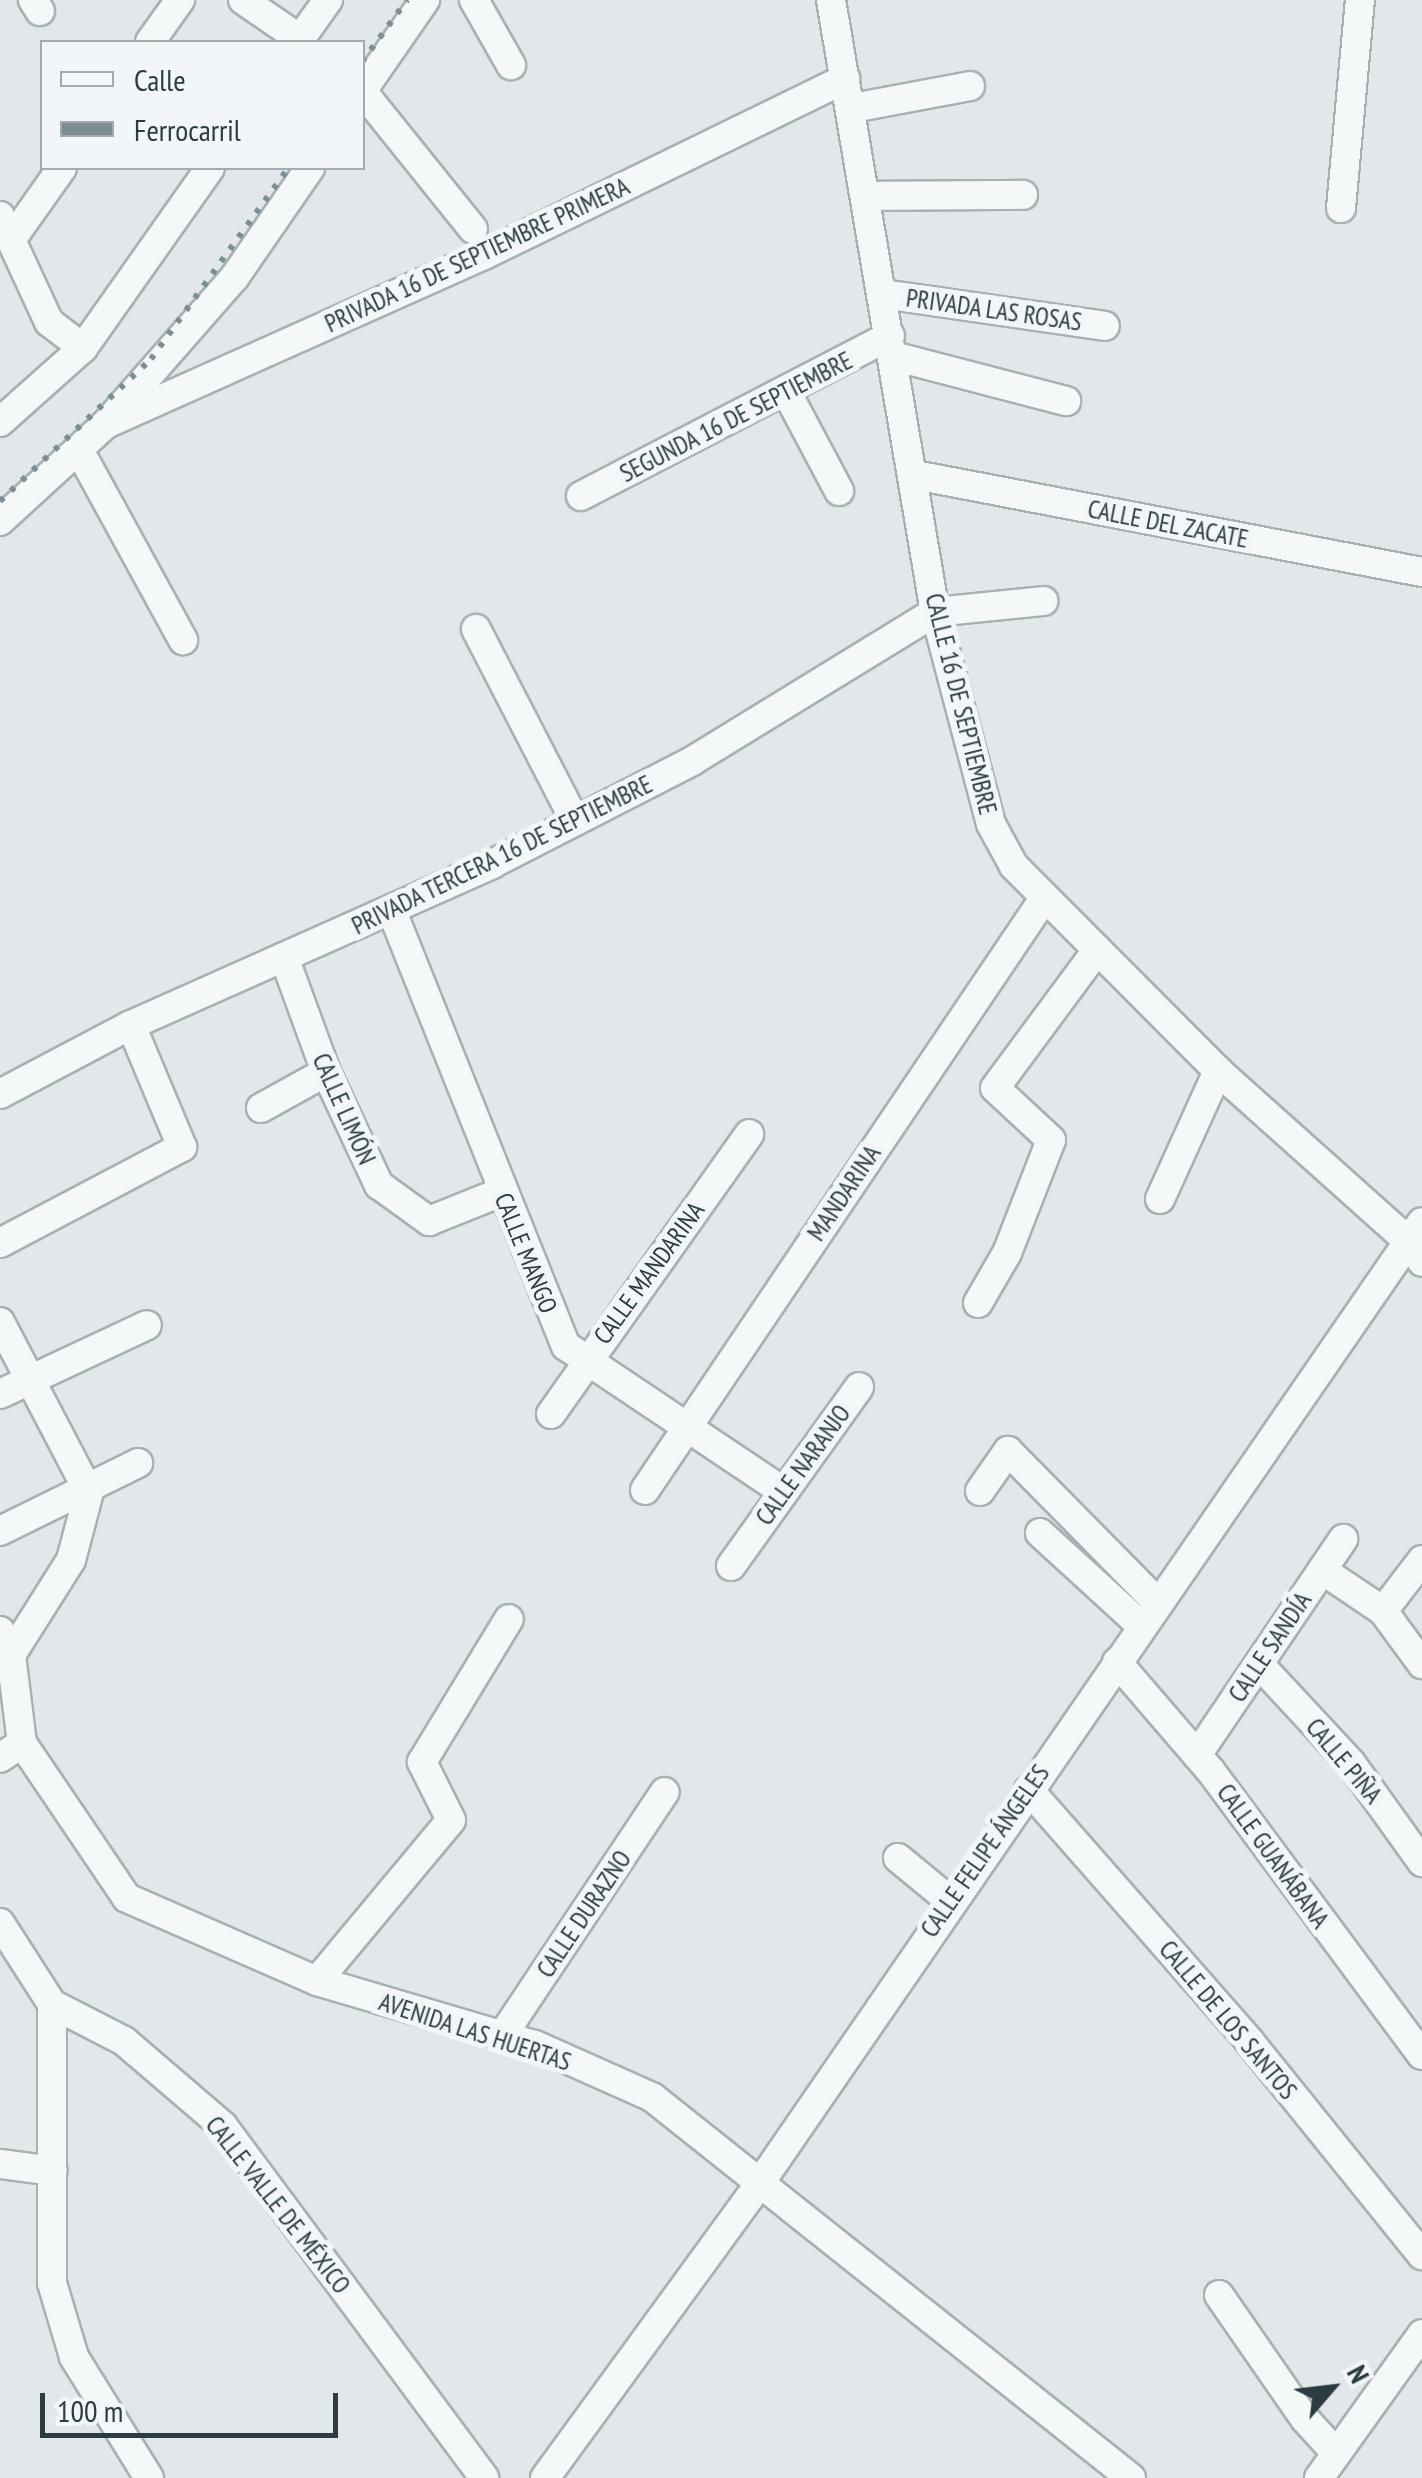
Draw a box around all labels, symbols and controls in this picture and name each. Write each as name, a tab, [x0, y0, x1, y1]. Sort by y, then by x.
legend	[40, 40, 365, 170]
text: Calle	[134, 60, 186, 99]
text: Ferrocarril	[134, 110, 241, 149]
street label: PRIVADA 16 DE SEPTIEMBRE PRIMERA	[320, 171, 634, 339]
street label: PRIVADA LAS ROSAS	[904, 283, 1084, 337]
street label: SEGUNDA 16 DE SEPTIEMBRE	[615, 345, 857, 489]
street label: CALLE DEL ZACATE	[1085, 494, 1251, 554]
street label: CALLE 16 DE SEPTIEMBRE	[919, 590, 1003, 818]
street label: PRIVADA TERCERA 16 DE SEPTIEMBRE	[346, 769, 658, 941]
street label: CALLE LIMÓN	[306, 1049, 382, 1169]
street label: MANDARINA	[801, 1140, 887, 1246]
street label: CALLE MANGO	[488, 1189, 564, 1317]
street label: CALLE MANDARINA	[587, 1196, 711, 1350]
street label: CALLE NARANJO	[749, 1399, 857, 1531]
street label: CALLE SANDÍA	[1222, 1586, 1318, 1708]
street label: CALLE PIÑA	[1300, 1712, 1388, 1810]
street label: CALLE FELIPE ÁNGELES	[914, 1759, 1056, 1943]
street label: CALLE GUANÁBANA	[1211, 1778, 1335, 1934]
street label: CALLE DURAZNO	[531, 1845, 637, 1983]
street label: CALLE DE LOS SANTOS	[1153, 1935, 1303, 2105]
street label: AVENIDA LAS HUERTAS	[375, 1987, 575, 2077]
street label: CALLE VALLE DE MÉXICO	[199, 2110, 357, 2300]
north arrow	[1282, 2338, 1382, 2438]
text: N	[1339, 2358, 1379, 2389]
scale bar	[45, 2373, 342, 2435]
text: 100 m	[57, 2391, 123, 2430]

